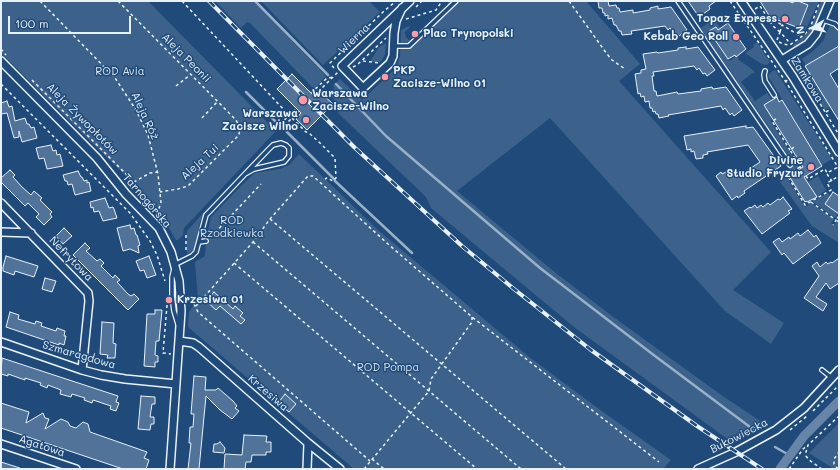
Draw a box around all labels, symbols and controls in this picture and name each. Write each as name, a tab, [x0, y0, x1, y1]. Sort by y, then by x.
scale bar	[10, 8, 133, 34]
north arrow	[792, 8, 832, 48]
place label: Topaz Express	[697, 12, 777, 26]
marker: Topaz Express	[780, 14, 790, 24]
text: 100 m	[15, 15, 49, 31]
street label: Wierna	[336, 21, 372, 57]
text: N	[792, 25, 808, 35]
place label: Plac Trynopolski	[423, 27, 514, 41]
marker: Plac Trynopolski	[410, 29, 420, 39]
place label: Kebab Geo Roll	[644, 30, 728, 44]
street label: Aleja Peonii	[159, 31, 213, 85]
marker: Kebab Geo Roll	[731, 32, 741, 42]
street label: Zamkowa	[788, 55, 826, 105]
place label: PKP Zacisze-Wilno 01	[393, 64, 486, 90]
park label: ROD Avia	[95, 65, 145, 79]
marker: PKP Zacisze-Wilno 01	[380, 72, 390, 82]
street label: Aleja Żywopłotów	[43, 80, 121, 158]
place label: Warszawa Zacisze-Wilno	[312, 87, 389, 113]
street label: Aleja Róż	[128, 90, 162, 142]
marker: Warszawa Zacisze-Wilno	[297, 94, 309, 106]
place label: Warszawa Zacisze Wilno	[222, 107, 298, 133]
marker: Warszawa Zacisze Wilno	[301, 115, 311, 125]
street label: Aleja Tui	[178, 141, 222, 183]
place label: Divine Studio Fryzur	[727, 154, 803, 180]
marker: Divine Studio Fryzur	[806, 162, 816, 172]
street label: Tarnogórska	[120, 171, 174, 231]
park label: ROD Rzodkiewka	[200, 214, 264, 240]
street label: Nefrytowa	[46, 234, 96, 284]
place label: Krzesiwa 01	[177, 293, 243, 307]
marker: Krzesiwa 01	[164, 295, 174, 305]
street label: Szmaragdowa	[41, 338, 117, 372]
park label: ROD Pompa	[357, 361, 419, 375]
street label: Krzesiwa	[245, 372, 291, 414]
street label: Bukowiecka	[708, 416, 770, 456]
street label: Agatowa	[17, 432, 67, 460]

